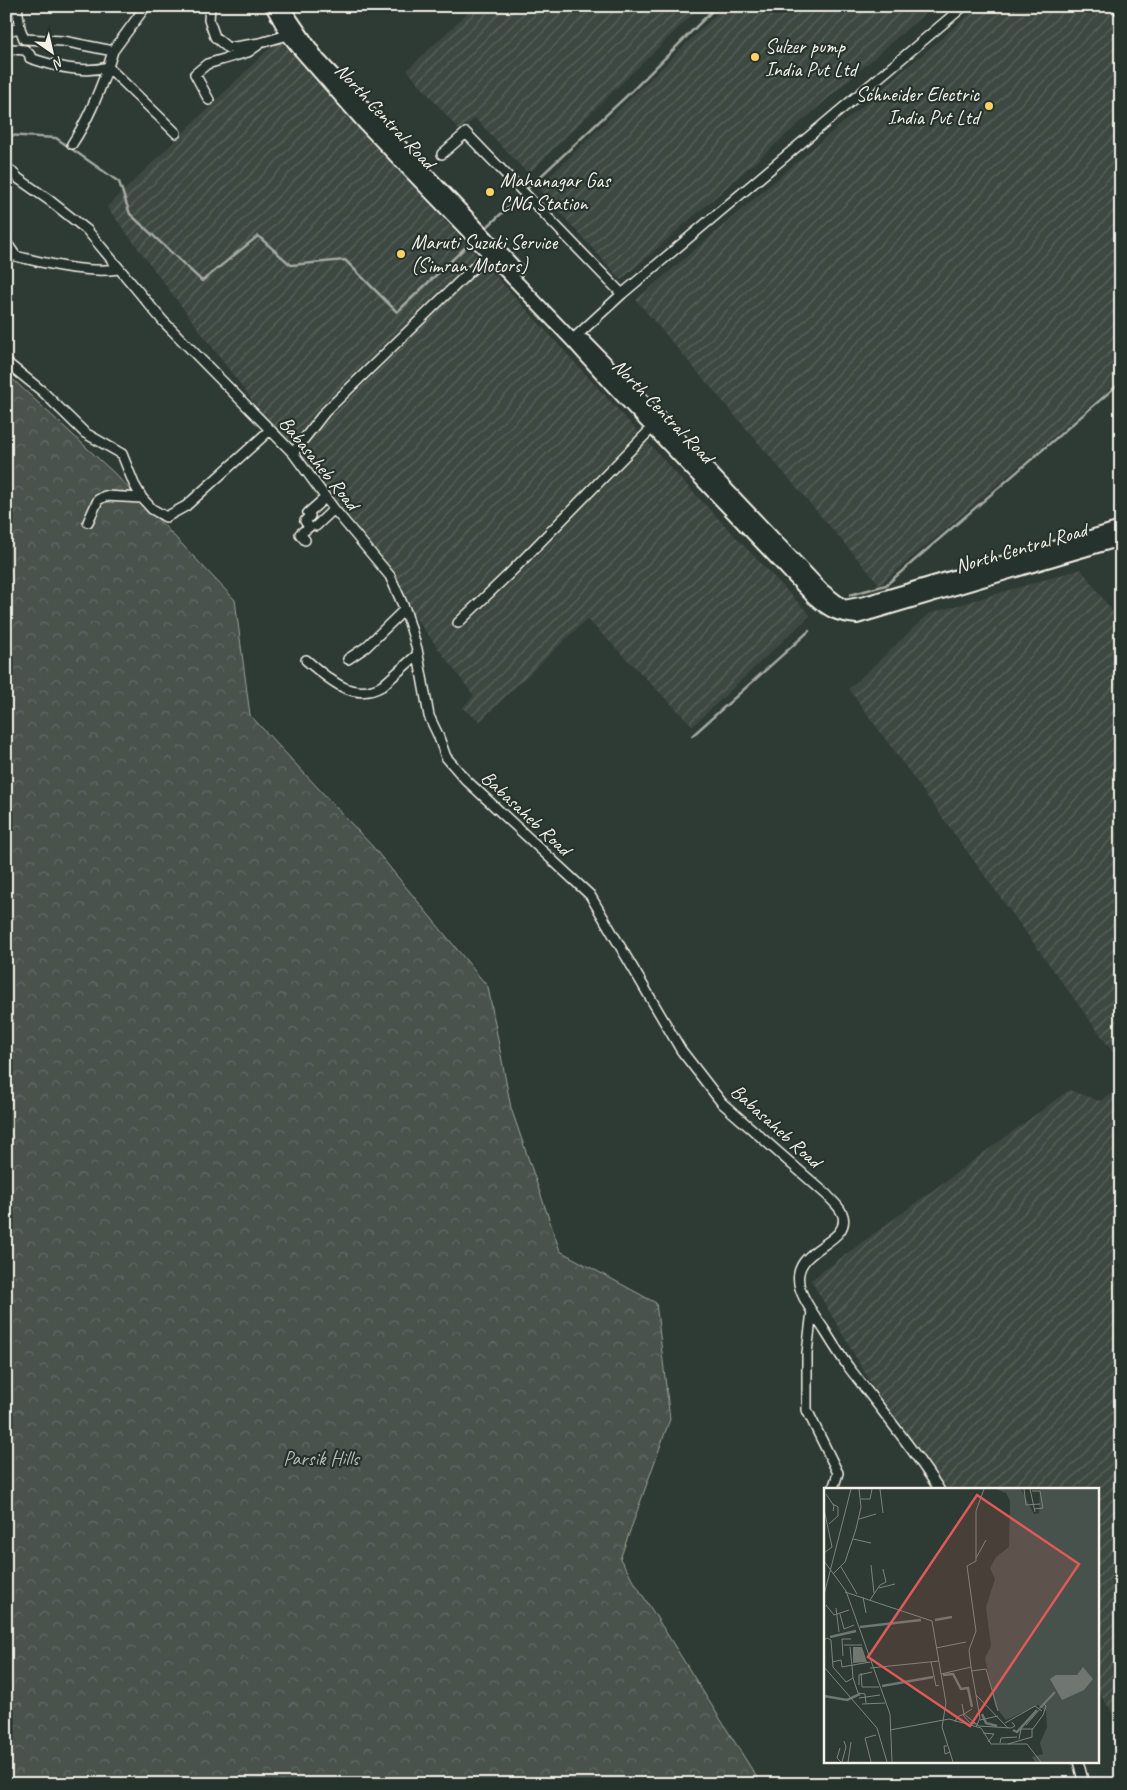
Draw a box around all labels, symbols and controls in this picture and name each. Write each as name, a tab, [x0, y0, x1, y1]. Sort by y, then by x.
north arrow	[28, 28, 78, 78]
place label: Sulzer pump India Pvt Ltd	[765, 34, 860, 82]
marker: Sulzer pump India Pvt Ltd	[749, 51, 761, 63]
text: N	[49, 53, 67, 73]
street label: North Central Road	[330, 58, 443, 176]
place label: Schneider Electric India Pvt Ltd	[856, 82, 982, 130]
marker: Schneider Electric India Pvt Ltd	[983, 100, 995, 112]
place label: Mahanagar Gas CNG Station	[500, 168, 612, 216]
marker: Mahanagar Gas CNG Station	[484, 186, 496, 198]
place label: Maruti Suzuki Service (Simran Motors)	[411, 230, 559, 278]
marker: Maruti Suzuki Service (Simran Motors)	[395, 248, 407, 260]
street label: North Central Road	[607, 354, 721, 471]
street label: Babasaheb Road	[274, 411, 366, 517]
street label: North Central Road	[952, 516, 1093, 579]
street label: Babasaheb Road	[476, 765, 578, 863]
street label: Babasaheb Road	[725, 1079, 829, 1175]
park label: Parsik Hills	[283, 1446, 361, 1471]
inset map	[824, 1488, 1100, 1762]

